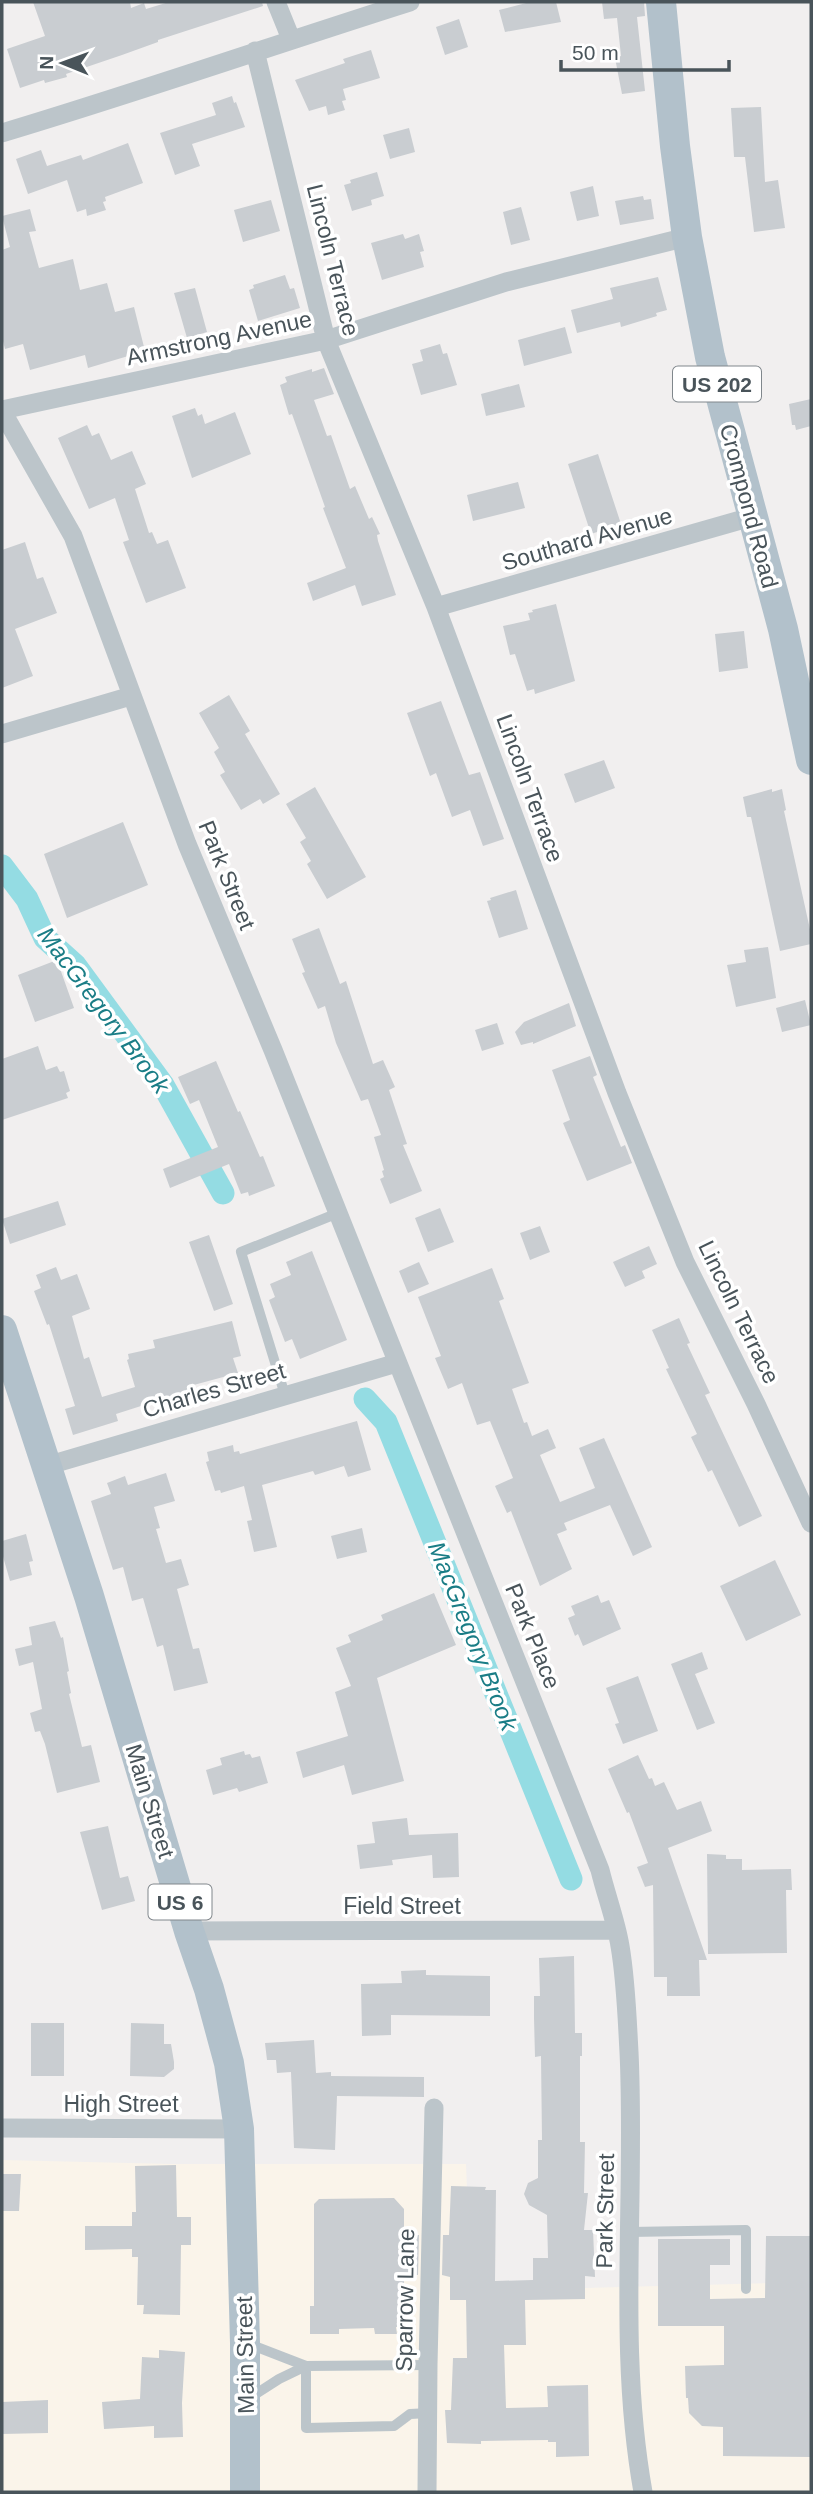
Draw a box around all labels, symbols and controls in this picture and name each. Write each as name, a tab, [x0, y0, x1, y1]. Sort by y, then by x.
north arrow	[28, 28, 98, 98]
scale bar	[561, 28, 729, 72]
text: 50 m	[572, 41, 619, 64]
text: N	[36, 56, 57, 70]
street label: Lincoln Terrace	[302, 181, 364, 339]
street label: Armstrong Avenue	[124, 306, 314, 370]
road number: US 202	[673, 366, 761, 402]
street label: Crompond Road	[715, 421, 783, 591]
street label: Southard Avenue	[499, 502, 675, 576]
street label: Lincoln Terrace	[491, 710, 569, 866]
street label: Park Street	[193, 817, 261, 934]
water label: MacGregory Brook	[33, 921, 177, 1100]
street label: Lincoln Terrace	[693, 1236, 785, 1388]
street label: Charles Street	[140, 1357, 289, 1423]
water label: MacGregory Brook	[423, 1538, 524, 1736]
street label: Park Place	[500, 1580, 566, 1692]
street label: Main Street	[120, 1741, 180, 1862]
road number: US 6	[148, 1884, 212, 1920]
street label: Field Street	[343, 1893, 461, 1919]
street label: High Street	[63, 2091, 179, 2117]
street label: Park Street	[591, 2153, 619, 2269]
street label: Sparrow Lane	[391, 2228, 419, 2372]
street label: Main Street	[231, 2295, 259, 2414]

